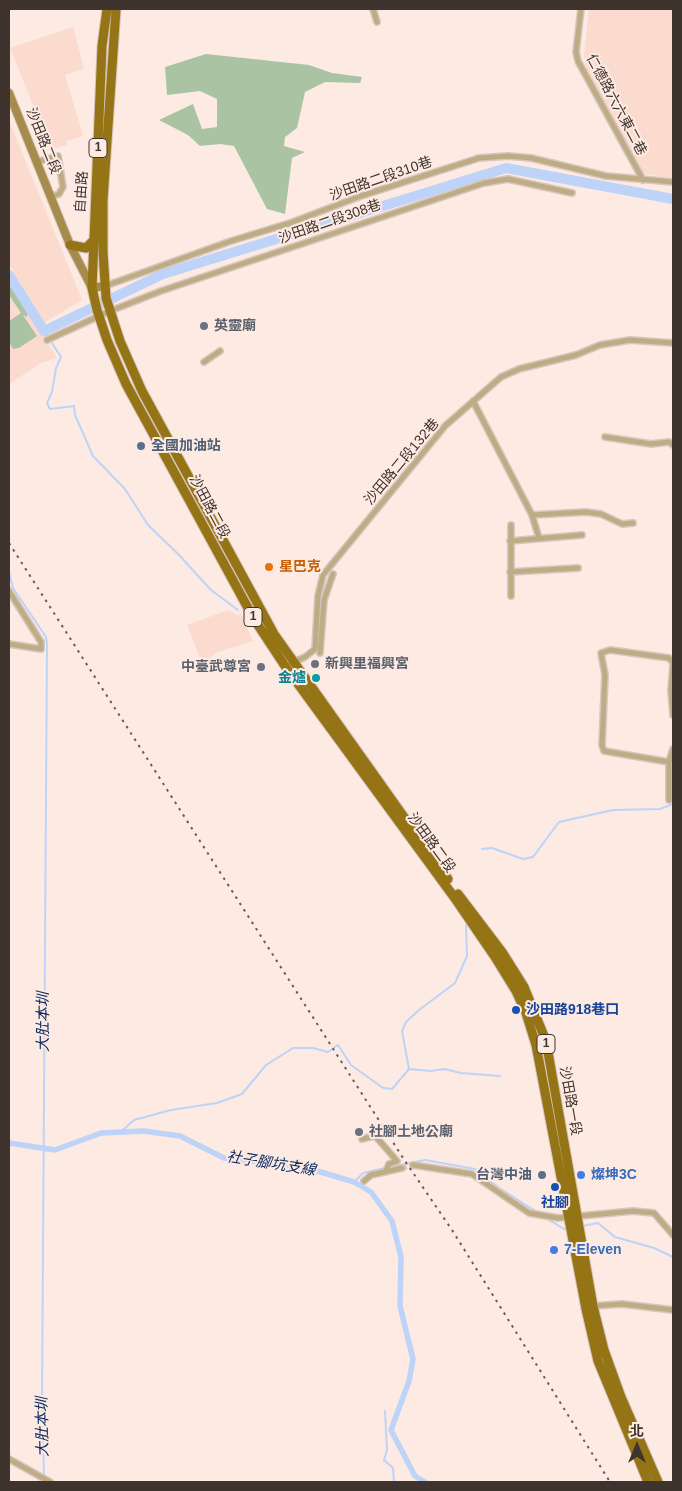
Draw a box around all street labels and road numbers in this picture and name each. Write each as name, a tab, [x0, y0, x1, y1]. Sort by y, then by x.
street label: 仁德路六六東二巷	[582, 52, 650, 158]
street label: 沙田路二段	[22, 105, 64, 177]
road number: 1	[89, 138, 107, 158]
street label: 沙田路二段310巷	[328, 154, 434, 204]
street label: 自由路	[72, 170, 92, 214]
street label: 沙田路二段308巷	[277, 197, 383, 247]
street label: 沙田路二段132巷	[361, 415, 443, 509]
street label: 沙田路二段	[185, 472, 233, 542]
road number: 1	[244, 608, 262, 626]
street label: 沙田路二段	[404, 810, 458, 876]
road number: 1	[537, 1034, 555, 1054]
street label: 沙田路一段	[556, 1065, 584, 1137]

